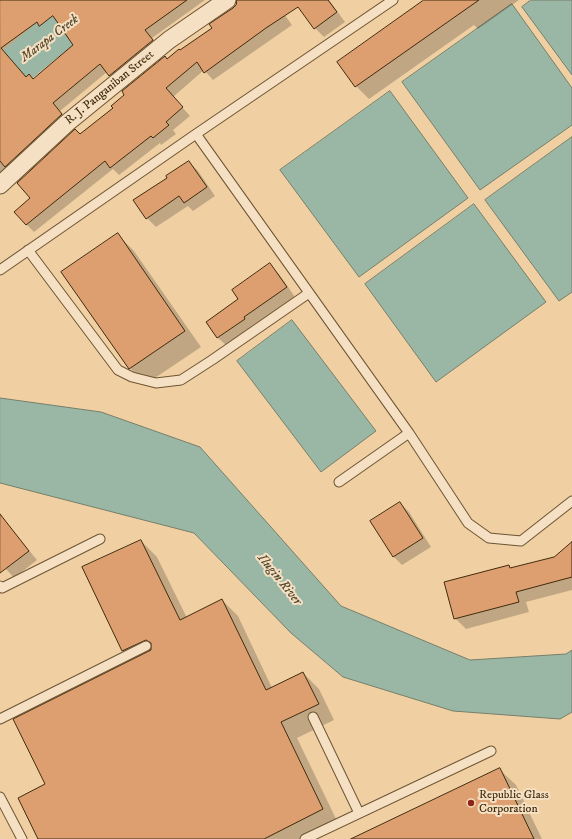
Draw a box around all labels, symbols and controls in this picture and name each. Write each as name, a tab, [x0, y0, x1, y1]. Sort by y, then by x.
water label: Marapa Creek	[18, 12, 82, 66]
street label: R. J. Panganiban Street	[63, 48, 157, 128]
water label: Ilugin River	[254, 551, 304, 609]
place label: Republic Glass Corporation	[479, 789, 549, 817]
marker: Republic Glass Corporation	[466, 798, 476, 808]

